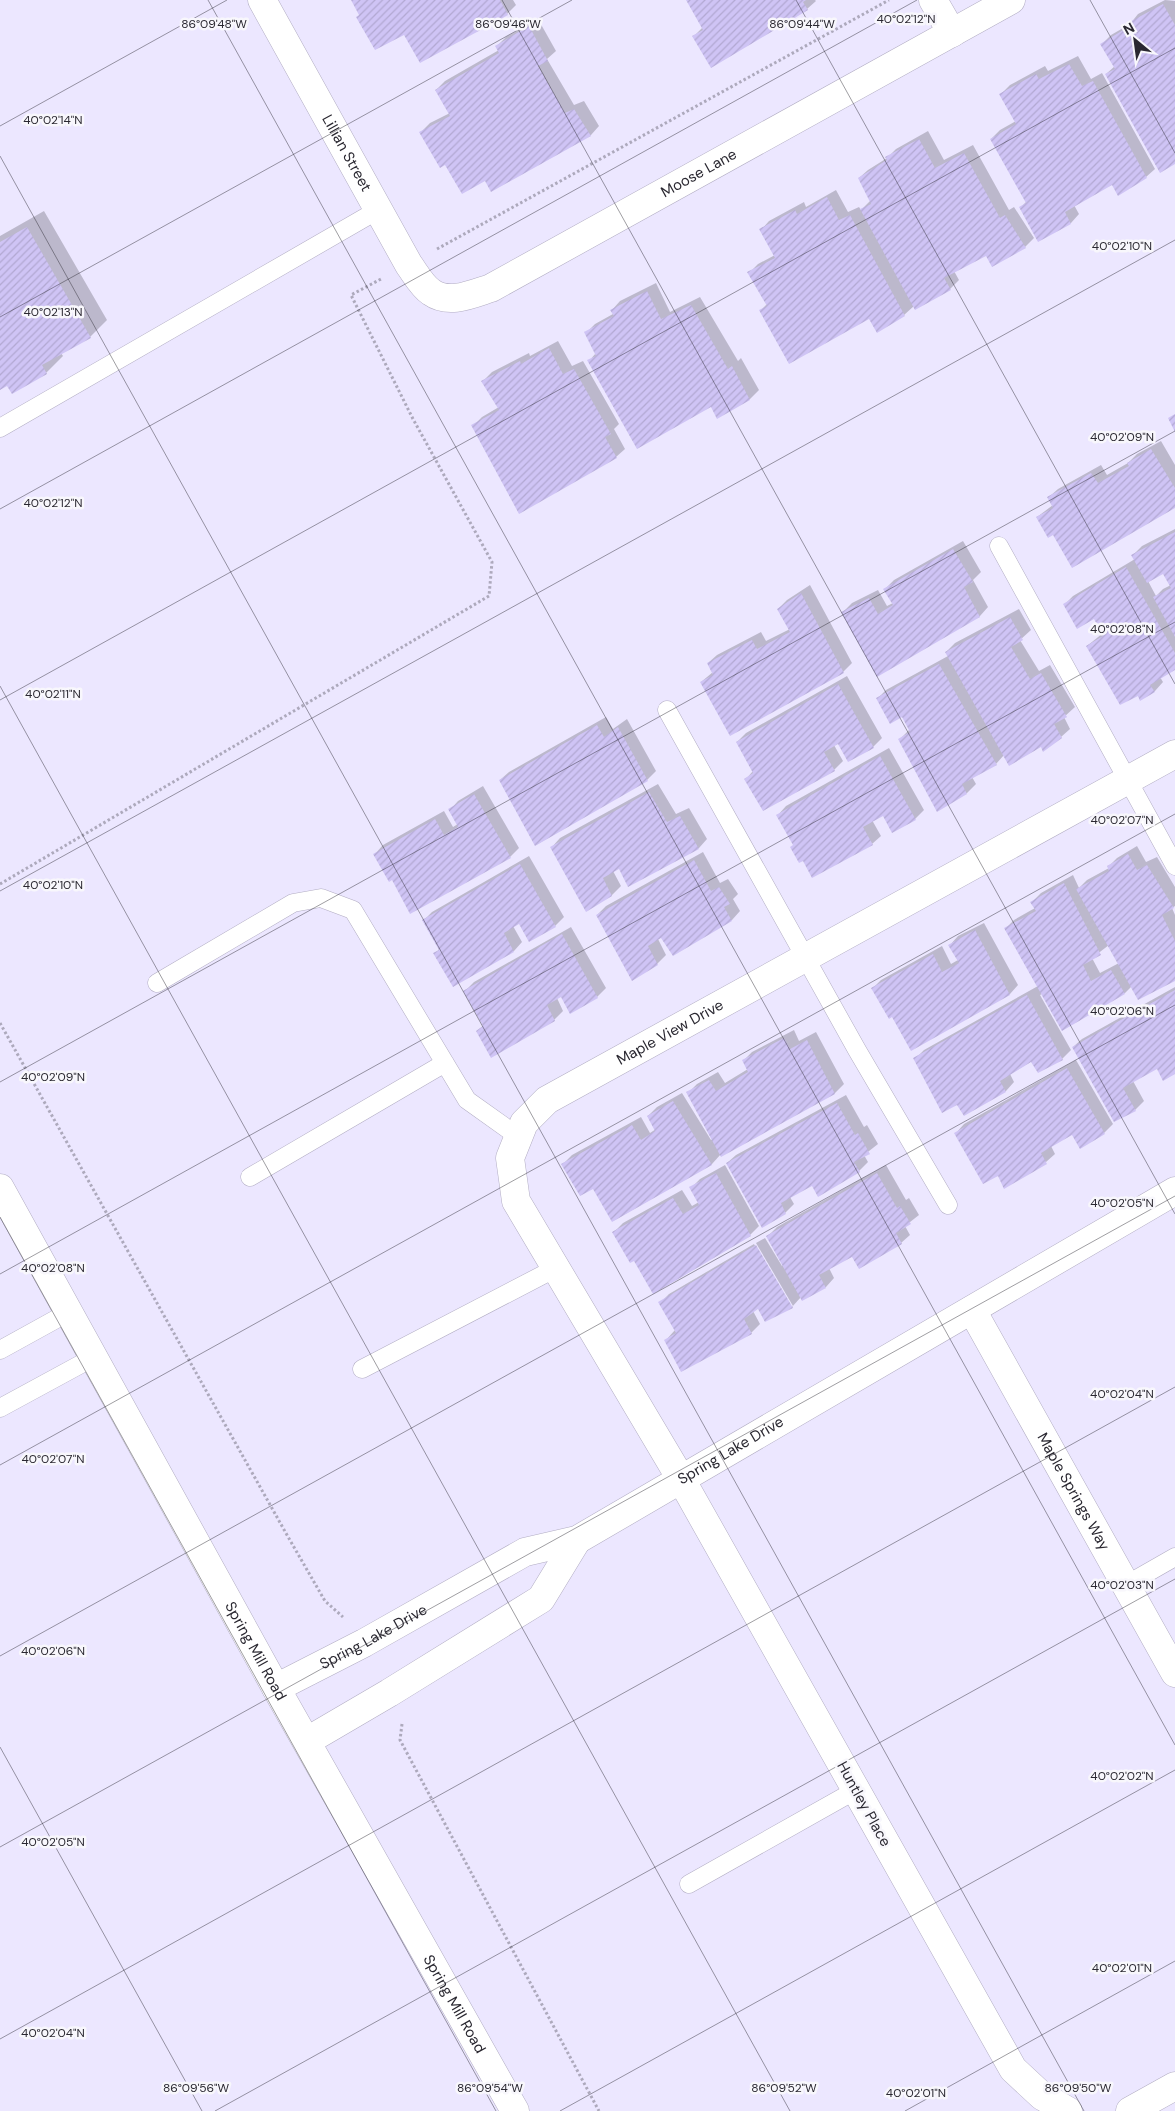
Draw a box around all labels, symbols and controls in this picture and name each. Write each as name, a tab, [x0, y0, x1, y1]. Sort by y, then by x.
text: 40°02'12"N	[877, 11, 935, 27]
north arrow	[1110, 15, 1160, 65]
text: 86°09'48"W	[181, 16, 247, 32]
text: 86°09'46"W	[475, 16, 541, 32]
text: 86°09'44"W	[769, 16, 835, 32]
text: N	[1120, 18, 1138, 39]
street label: Lillian Street	[317, 111, 376, 195]
text: 40°02'14"N	[23, 112, 83, 128]
street label: Moose Lane	[657, 144, 740, 202]
text: 40°02'10"N	[1092, 238, 1152, 254]
text: 40°02'13"N	[23, 304, 83, 320]
text: 40°02'09"N	[1090, 429, 1154, 445]
text: 40°02'12"N	[24, 495, 82, 511]
text: 40°02'08"N	[1090, 621, 1154, 637]
text: 40°02'11"N	[25, 686, 81, 702]
text: 40°02'07"N	[1090, 812, 1154, 828]
text: 40°02'10"N	[23, 877, 83, 893]
street label: Maple View Drive	[613, 995, 727, 1070]
text: 40°02'06"N	[1090, 1003, 1154, 1019]
text: 40°02'09"N	[21, 1069, 85, 1085]
text: 40°02'05"N	[1090, 1195, 1154, 1211]
text: 40°02'08"N	[21, 1260, 85, 1276]
text: 40°02'04"N	[1090, 1386, 1154, 1402]
street label: Spring Lake Drive	[674, 1412, 787, 1489]
street label: Maple Springs Way	[1033, 1429, 1115, 1555]
text: 40°02'07"N	[21, 1451, 85, 1467]
text: 40°02'03"N	[1090, 1577, 1154, 1593]
street label: Spring Mill Road	[220, 1598, 291, 1704]
street label: Spring Lake Drive	[316, 1599, 431, 1674]
text: 40°02'06"N	[21, 1643, 85, 1659]
street label: Huntley Place	[832, 1758, 896, 1850]
text: 40°02'02"N	[1090, 1768, 1154, 1784]
text: 40°02'05"N	[21, 1834, 85, 1850]
street label: Spring Mill Road	[419, 1951, 490, 2057]
text: 40°02'01"N	[1092, 1960, 1152, 1976]
text: 40°02'04"N	[21, 2025, 85, 2041]
text: 86°09'56"W	[163, 2080, 229, 2096]
text: 86°09'54"W	[457, 2080, 523, 2096]
text: 86°09'52"W	[751, 2080, 817, 2096]
text: 86°09'50"W	[1045, 2080, 1112, 2096]
text: 40°02'01"N	[886, 2085, 946, 2101]

